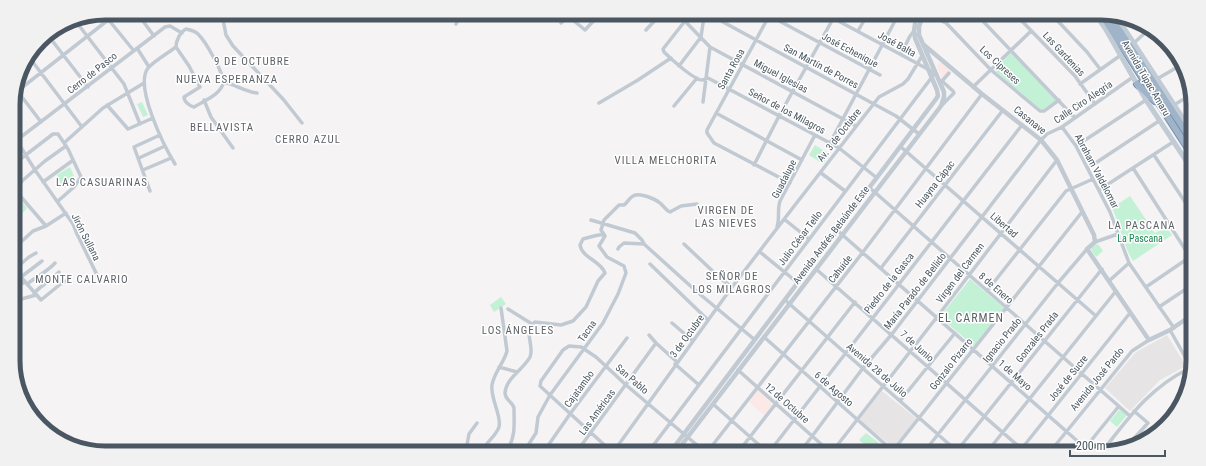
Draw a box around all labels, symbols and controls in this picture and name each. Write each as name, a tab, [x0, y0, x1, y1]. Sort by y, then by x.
street label: José Balta	[876, 29, 918, 59]
street label: Las Gardenias	[1041, 30, 1087, 79]
street label: José Echenique	[820, 31, 880, 70]
street label: Avenida Túpac Amaru	[1120, 38, 1172, 118]
street label: San Martín de Porres	[782, 42, 861, 91]
street label: Los Cipreses	[978, 44, 1023, 87]
street label: Santa Rosa	[715, 47, 747, 91]
street label: Cerro de Pasco	[65, 50, 119, 96]
district label: 9 DE OCTUBRE	[214, 55, 290, 68]
street label: Miguel Iglesias	[752, 57, 810, 95]
district label: NUEVA ESPERANZA	[176, 73, 278, 86]
street label: Calle Ciro Alegría	[1052, 78, 1114, 126]
street label: Señor de los Milagros	[747, 86, 828, 136]
street label: Casanave	[1012, 104, 1049, 137]
street label: Av. 3 de Octubre	[815, 106, 863, 164]
district label: BELLAVISTA	[190, 121, 254, 134]
street label: Abraham Valdelomar	[1073, 132, 1121, 210]
district label: CERRO AZUL	[275, 133, 341, 146]
district label: VILLA MELCHORITA	[615, 154, 717, 167]
street label: Guadalupe	[770, 157, 799, 200]
street label: Huayna Cápac	[913, 158, 957, 210]
district label: LAS CASUARINAS	[56, 176, 148, 189]
street label: Avenida Andrés Belaúnde Este	[791, 184, 872, 286]
district label: VIRGEN DE LAS NIEVES	[695, 204, 757, 230]
street label: Julio César Tello	[776, 209, 824, 267]
street label: Libertad	[988, 210, 1020, 240]
street label: Jirón Sullana	[69, 212, 103, 263]
district label: LA PASCANA	[1108, 219, 1176, 232]
park label: La Pascana	[1117, 233, 1163, 244]
street label: Virgen del Carmen	[934, 241, 986, 305]
street label: Piedro de la Gasca	[862, 250, 916, 315]
street label: María Parado de Bellido	[882, 251, 948, 331]
street label: Cahuide	[826, 253, 854, 285]
district label: SEÑOR DE LOS MILAGROS	[692, 270, 772, 296]
street label: 8 de Enero	[977, 270, 1015, 306]
district label: MONTE CALVARIO	[35, 273, 129, 286]
street label: Gonzales Prada	[1014, 309, 1060, 365]
district label: EL CARMEN	[938, 311, 1004, 325]
street label: 3 de Octubre	[668, 312, 706, 360]
street label: Ignacio Prado	[981, 315, 1023, 365]
street label: Tacna	[576, 318, 598, 344]
district label: LOS ÁNGELES	[482, 324, 554, 337]
street label: 7 de Junio	[898, 328, 936, 364]
street label: Gonzalo Pizarro	[927, 336, 975, 392]
street label: Avenida 28 de Julio	[844, 341, 910, 399]
street label: Avenida José Pardo	[1068, 345, 1126, 413]
street label: José de Sucre	[1046, 353, 1090, 403]
street label: 1 de Mayo	[996, 358, 1034, 392]
street label: San Pablo	[613, 362, 651, 396]
street label: Cajatambo	[562, 368, 596, 410]
street label: 6 de Agosto	[813, 369, 855, 409]
street label: 12 de Octubre	[763, 381, 812, 425]
street label: Las Américas	[577, 387, 617, 437]
scale bar	[1070, 432, 1165, 458]
text: 200 m	[1076, 439, 1106, 453]

